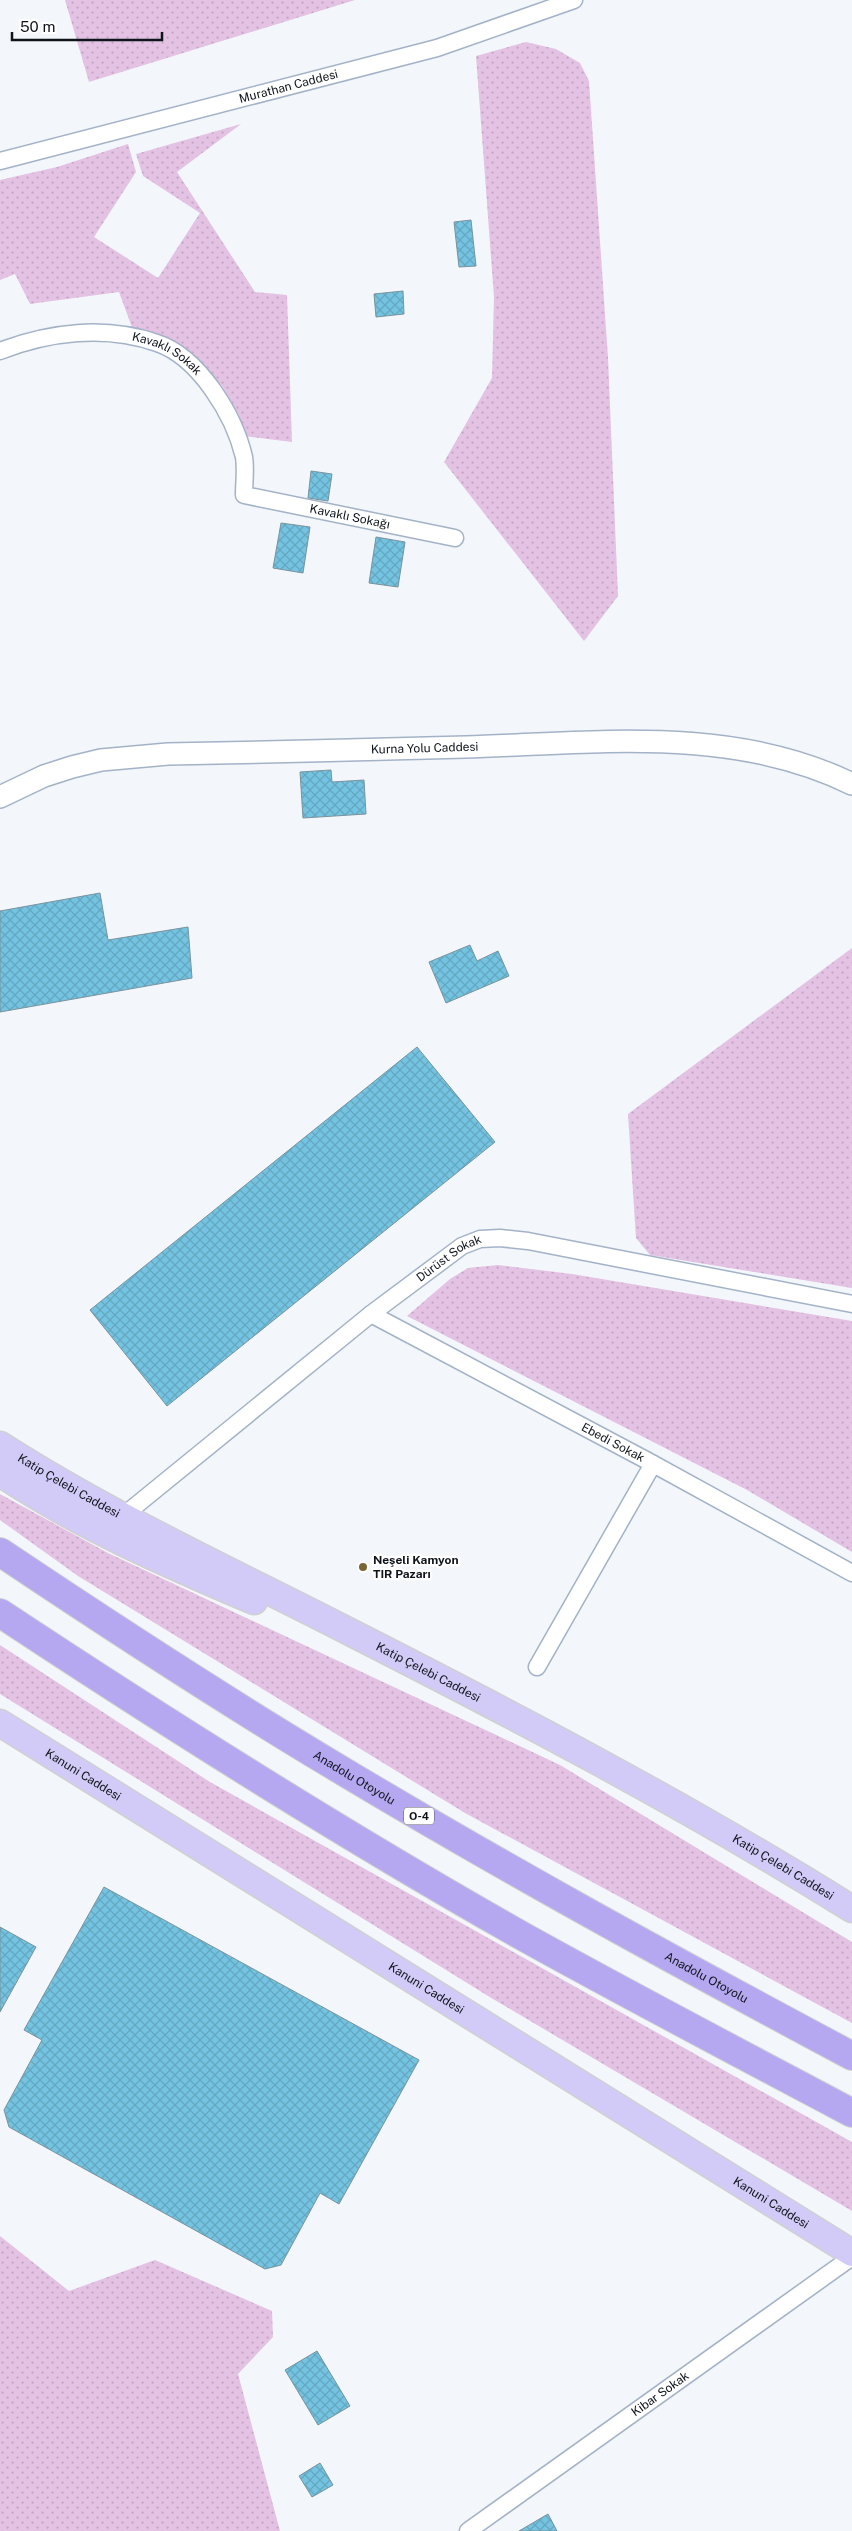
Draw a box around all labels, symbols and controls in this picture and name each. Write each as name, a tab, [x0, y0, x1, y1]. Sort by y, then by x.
scale bar	[12, 10, 162, 42]
text: 50 m	[20, 18, 55, 35]
street label: Murathan Caddesi	[238, 67, 339, 106]
street label: Kavaklı Sokak	[131, 329, 205, 378]
street label: Kavaklı Sokağı	[308, 502, 391, 532]
street label: Kurna Yolu Caddesi	[371, 740, 479, 757]
street label: Dürüst Sokak	[414, 1232, 484, 1285]
street label: Ebedi Sokak	[579, 1420, 647, 1465]
street label: Katip Çelebi Caddesi	[15, 1451, 122, 1521]
place label: Neşeli Kamyon TIR Pazarı	[373, 1553, 459, 1581]
marker: Neşeli Kamyon TIR Pazarı	[357, 1561, 369, 1573]
street label: Katip Çelebi Caddesi	[374, 1640, 483, 1705]
street label: Kanuni Caddesi	[43, 1746, 124, 1804]
street label: Anadolu Otoyolu	[311, 1748, 398, 1808]
road number: O-4	[404, 1808, 434, 1824]
street label: Katip Çelebi Caddesi	[730, 1832, 836, 1903]
street label: Anadolu Otoyolu	[662, 1949, 751, 2006]
street label: Kanuni Caddesi	[386, 1959, 467, 2017]
street label: Kanuni Caddesi	[731, 2174, 811, 2231]
street label: Kibar Sokak	[629, 2368, 692, 2419]

